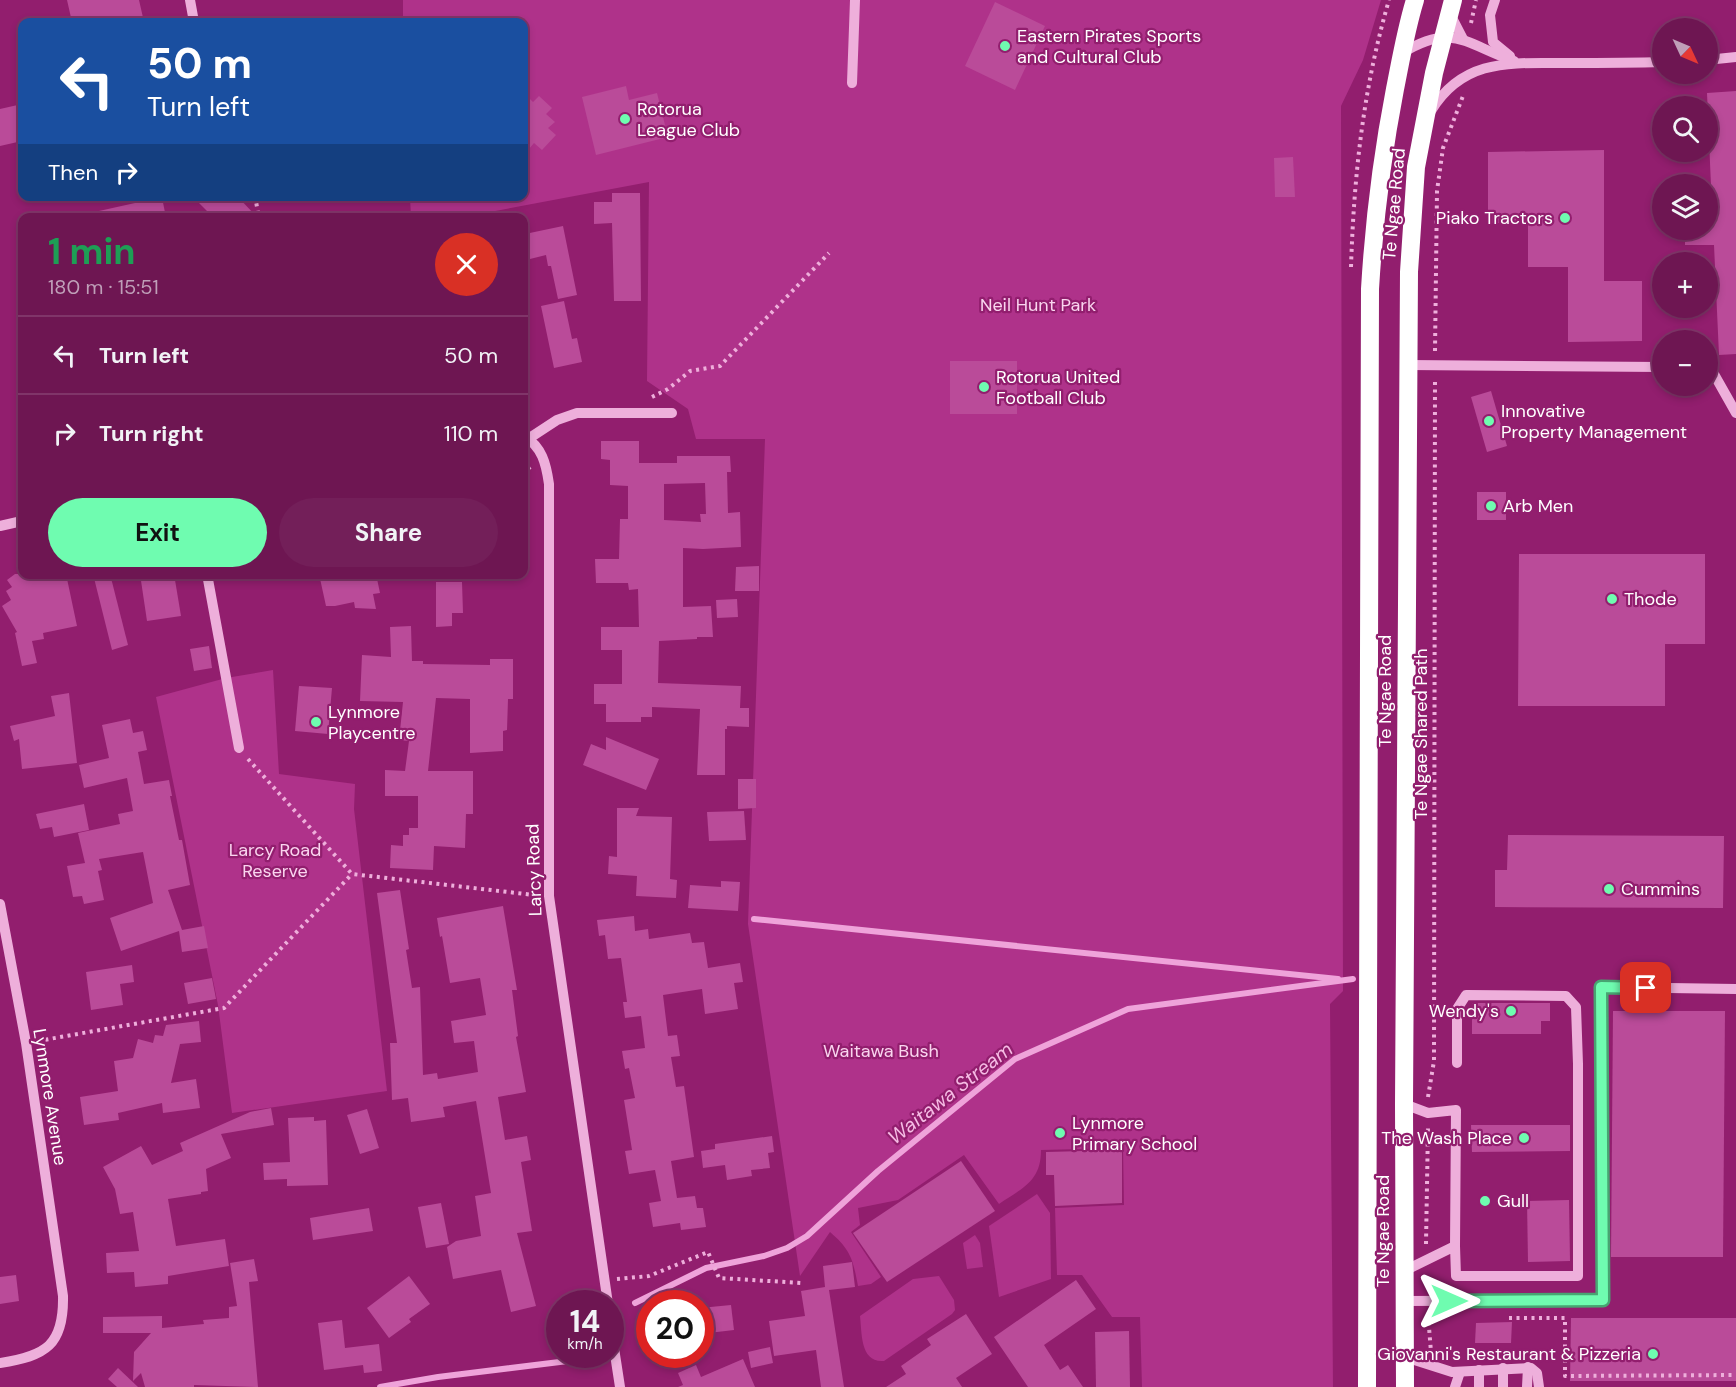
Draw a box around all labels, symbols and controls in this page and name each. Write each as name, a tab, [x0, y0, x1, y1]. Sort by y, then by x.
north arrow	[1652, 18, 1718, 84]
map controls	[1652, 18, 1718, 396]
place label: Eastern Pirates Sports and Cultural Club	[1017, 24, 1201, 69]
text: 50 m	[147, 36, 252, 91]
marker: Eastern Pirates Sports and Cultural Club	[998, 39, 1012, 53]
icon: left	[48, 42, 126, 120]
text: Turn left	[147, 89, 250, 124]
button: search	[1652, 96, 1718, 162]
place label: Rotorua League Club	[637, 97, 740, 142]
marker: Rotorua League Club	[618, 112, 632, 126]
street label: Te Ngae Road	[1377, 147, 1411, 261]
icon: right	[110, 156, 143, 189]
text: Then	[48, 158, 98, 187]
button: layers	[1652, 174, 1718, 240]
place label: Piako Tractors	[1436, 206, 1553, 230]
marker: Piako Tractors	[1558, 211, 1572, 225]
text: 1 min	[48, 228, 136, 275]
button: close	[435, 233, 498, 296]
button: +	[1652, 252, 1718, 318]
text: 180 m · 15:51	[48, 274, 159, 300]
park label: Neil Hunt Park	[980, 293, 1096, 317]
button: −	[1652, 330, 1718, 396]
icon: left	[48, 339, 81, 372]
text: Turn left	[99, 341, 189, 370]
text: 50 m	[444, 341, 498, 370]
place label: Rotorua United Football Club	[996, 365, 1120, 410]
marker: Rotorua United Football Club	[977, 380, 991, 394]
place label: Innovative Property Management	[1501, 399, 1687, 444]
marker: Innovative Property Management	[1482, 414, 1496, 428]
icon: right	[48, 417, 81, 450]
text: Turn right	[99, 419, 204, 448]
text: 110 m	[444, 419, 498, 448]
place label: Arb Men	[1503, 494, 1573, 518]
button: Exit	[48, 498, 267, 567]
button: Share	[279, 498, 498, 567]
marker: Arb Men	[1484, 499, 1498, 513]
place label: Thode	[1624, 587, 1677, 611]
marker: Thode	[1605, 592, 1619, 606]
street label: Te Ngae Road	[1373, 635, 1397, 747]
street label: Te Ngae Shared Path	[1409, 649, 1433, 819]
place label: Lynmore Playcentre	[328, 700, 416, 745]
marker: Lynmore Playcentre	[309, 715, 323, 729]
street label: Larcy Road	[520, 823, 548, 917]
park label: Larcy Road Reserve	[229, 838, 321, 883]
place label: Cummins	[1621, 877, 1700, 901]
marker: Cummins	[1602, 882, 1616, 896]
pin	[1620, 962, 1671, 1013]
icon: arrive	[1629, 971, 1662, 1004]
place label: Wendy's	[1429, 999, 1499, 1023]
marker: Wendy's	[1504, 1004, 1518, 1018]
street label: Lynmore Avenue	[27, 1027, 73, 1167]
water label: Waitawa Stream	[882, 1036, 1018, 1150]
park label: Waitawa Bush	[823, 1039, 939, 1063]
place label: Lynmore Primary School	[1072, 1111, 1197, 1156]
marker: Lynmore Primary School	[1053, 1126, 1067, 1140]
place label: The Wash Place	[1381, 1126, 1512, 1150]
marker: The Wash Place	[1517, 1131, 1531, 1145]
street label: Te Ngae Road	[1371, 1175, 1395, 1287]
place label: Gull	[1497, 1189, 1529, 1213]
marker: Gull	[1478, 1194, 1492, 1208]
position arrow	[1417, 1269, 1481, 1333]
speed limit sign: 20	[636, 1290, 714, 1368]
text: 14	[570, 1302, 600, 1341]
text: km/h	[567, 1334, 603, 1354]
place label: Giovanni's Restaurant & Pizzeria	[1377, 1342, 1641, 1366]
marker: Giovanni's Restaurant & Pizzeria	[1646, 1347, 1660, 1361]

